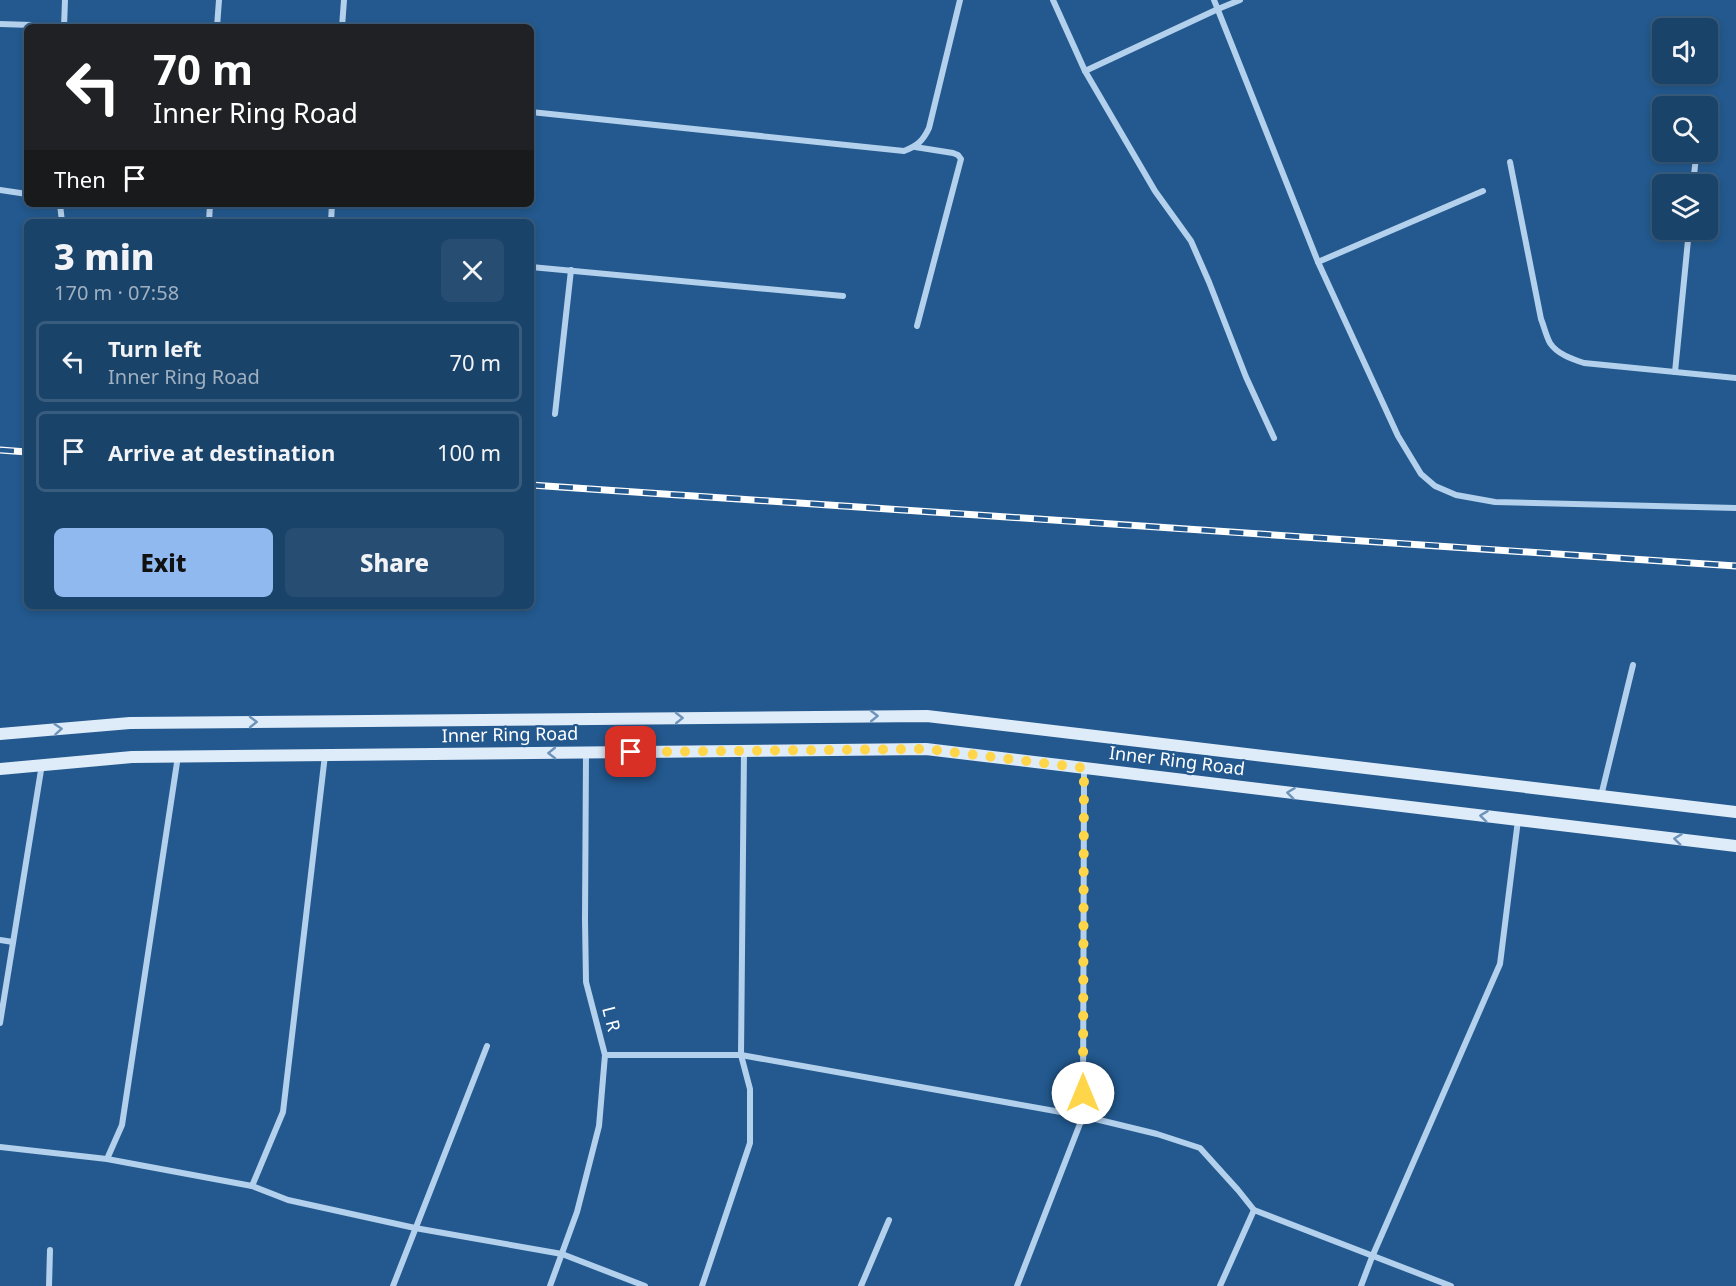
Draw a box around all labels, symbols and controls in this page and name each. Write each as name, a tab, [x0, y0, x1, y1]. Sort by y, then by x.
map controls	[1652, 18, 1718, 240]
button: sound	[1652, 18, 1718, 84]
text: 70 m	[153, 40, 253, 97]
icon: left	[54, 48, 132, 126]
text: Inner Ring Road	[153, 94, 358, 131]
button: search	[1652, 96, 1718, 162]
icon: arrive	[118, 162, 151, 195]
text: Then	[54, 164, 106, 194]
button: layers	[1652, 174, 1718, 240]
text: 3 min	[54, 232, 155, 281]
button: close	[441, 239, 504, 302]
text: 170 m · 07:58	[54, 279, 179, 306]
text: Turn left	[108, 333, 202, 363]
icon: left	[57, 345, 90, 378]
text: 70 m	[450, 347, 501, 377]
text: Inner Ring Road	[108, 363, 260, 390]
icon: arrive	[57, 435, 90, 468]
text: Arrive at destination	[108, 437, 335, 467]
text: 100 m	[437, 437, 501, 467]
button: Exit	[54, 528, 273, 597]
button: Share	[285, 528, 504, 597]
one-way arrow	[870, 710, 879, 722]
one-way arrow	[675, 712, 684, 724]
one-way arrow	[249, 716, 258, 728]
street label: Inner Ring Road	[441, 721, 578, 747]
one-way arrow	[54, 723, 63, 736]
pin	[605, 726, 656, 777]
icon: arrive	[614, 735, 647, 768]
street label: Inner Ring Road	[1108, 740, 1246, 780]
one-way arrow	[548, 746, 557, 759]
one-way arrow	[1286, 787, 1295, 800]
one-way arrow	[1480, 810, 1489, 823]
one-way arrow	[1673, 833, 1682, 846]
street label: L R	[597, 1004, 627, 1034]
position arrow	[1051, 1061, 1115, 1125]

